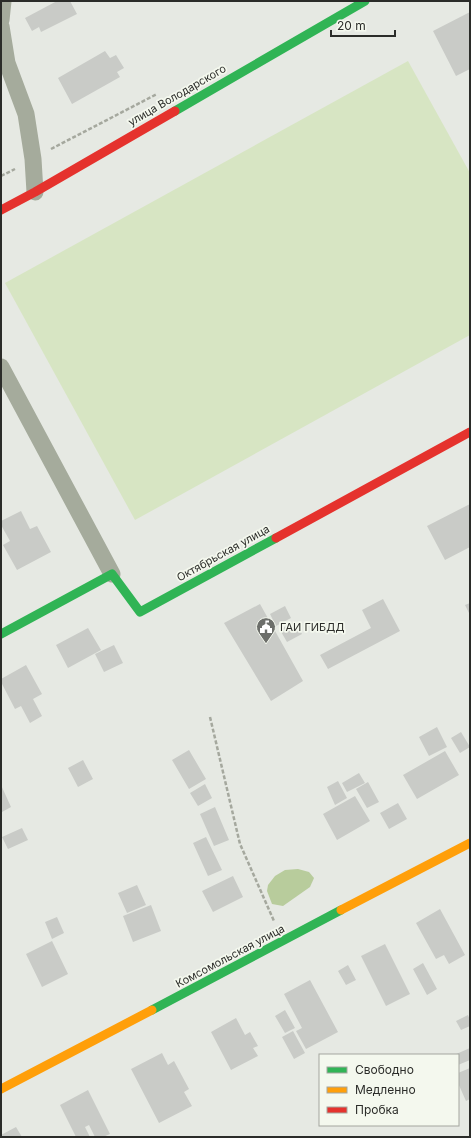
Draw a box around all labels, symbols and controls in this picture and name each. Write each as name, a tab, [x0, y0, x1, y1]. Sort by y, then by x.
scale bar	[331, 12, 395, 38]
text: 20 m	[337, 18, 366, 33]
street label: улица Володарского	[126, 61, 229, 129]
street label: Октябрьская улица	[174, 522, 272, 584]
public building icon: ГАИ ГИБДД	[255, 616, 277, 644]
place label: ГАИ ГИБДД	[280, 620, 344, 634]
street label: Комсомольская улица	[173, 921, 287, 991]
legend	[319, 1054, 459, 1126]
text: Свободно	[355, 1062, 414, 1077]
text: Медленно	[355, 1082, 416, 1097]
text: Пробка	[355, 1102, 399, 1117]

